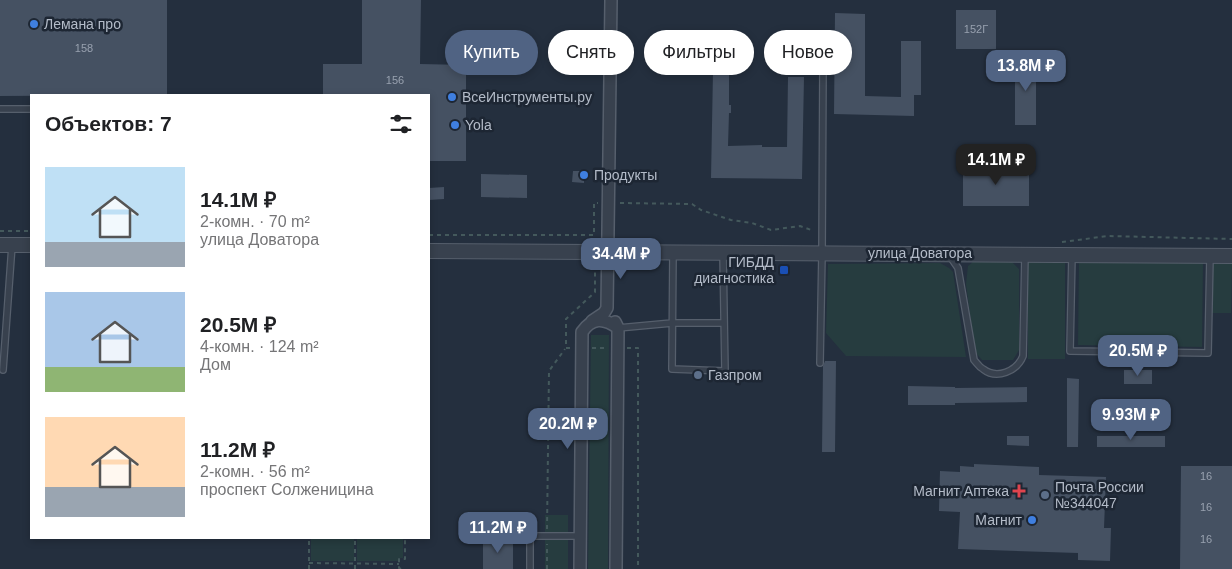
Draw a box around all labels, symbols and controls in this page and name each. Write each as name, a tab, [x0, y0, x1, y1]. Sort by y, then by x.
place label: Лемана про	[44, 16, 121, 32]
marker: Лемана про	[28, 18, 40, 30]
house number: 152Г	[964, 23, 988, 35]
chip: Купить	[445, 30, 538, 75]
chip: Снять	[548, 30, 634, 75]
chip: Фильтры	[644, 30, 754, 75]
chip: Новое	[764, 30, 852, 75]
house number: 158	[75, 42, 93, 54]
pin: 13.8M ₽	[980, 49, 1072, 92]
text: 13.8M ₽	[997, 57, 1055, 74]
house number: 156	[386, 74, 404, 86]
place label: ВсеИнструменты.ру	[462, 89, 592, 105]
marker: ВсеИнструменты.ру	[446, 91, 458, 103]
icon: filters	[387, 110, 415, 138]
text: Объектов: 7	[45, 112, 172, 135]
place label: Yola	[465, 117, 492, 133]
marker: Yola	[449, 119, 461, 131]
pin: 14.1M ₽	[950, 144, 1042, 186]
text: 14.1M ₽	[967, 151, 1025, 168]
place label: Продукты	[594, 167, 657, 183]
marker: Продукты	[578, 169, 590, 181]
icon: home	[85, 187, 145, 247]
text: 14.1M ₽	[200, 188, 276, 211]
text: 2-комн. · 70 m²	[200, 213, 310, 230]
text: улица Доватора	[200, 231, 319, 248]
pin: 34.4M ₽	[575, 238, 667, 280]
text: 34.4M ₽	[592, 245, 650, 262]
street label: улица Доватора	[868, 245, 972, 261]
place label: ГИБДД диагностика	[694, 254, 775, 286]
marker: ГИБДД диагностика	[778, 264, 790, 276]
icon: home	[85, 312, 145, 372]
text: 20.5M ₽	[200, 313, 276, 336]
pin: 20.5M ₽	[1092, 334, 1184, 377]
text: 4-комн. · 124 m²	[200, 338, 319, 355]
text: 20.5M ₽	[1109, 342, 1167, 359]
text: Дом	[200, 356, 231, 373]
place label: Газпром	[708, 367, 762, 383]
marker: Газпром	[692, 369, 704, 381]
pin: 9.93M ₽	[1085, 398, 1177, 441]
text: 9.93M ₽	[1102, 406, 1160, 423]
pin: 20.2M ₽	[522, 408, 614, 450]
text: 20.2M ₽	[539, 415, 597, 432]
icon: home	[85, 437, 145, 497]
text: 11.2M ₽	[200, 438, 275, 461]
text: 2-комн. · 56 m²	[200, 463, 310, 480]
house number: 16	[1200, 470, 1212, 482]
place label: Почта России №344047	[1055, 479, 1144, 511]
text: проспект Солженицина	[200, 481, 374, 498]
place label: Магнит Аптека	[913, 483, 1009, 499]
marker: Магнит Аптека	[1013, 485, 1025, 497]
marker: Почта России №344047	[1039, 489, 1051, 501]
house number: 16	[1200, 501, 1212, 513]
pin: 11.2M ₽	[452, 512, 544, 554]
place label: Магнит	[975, 512, 1023, 528]
marker: Магнит	[1026, 514, 1038, 526]
text: 11.2M ₽	[469, 519, 527, 536]
house number: 16	[1200, 533, 1212, 545]

